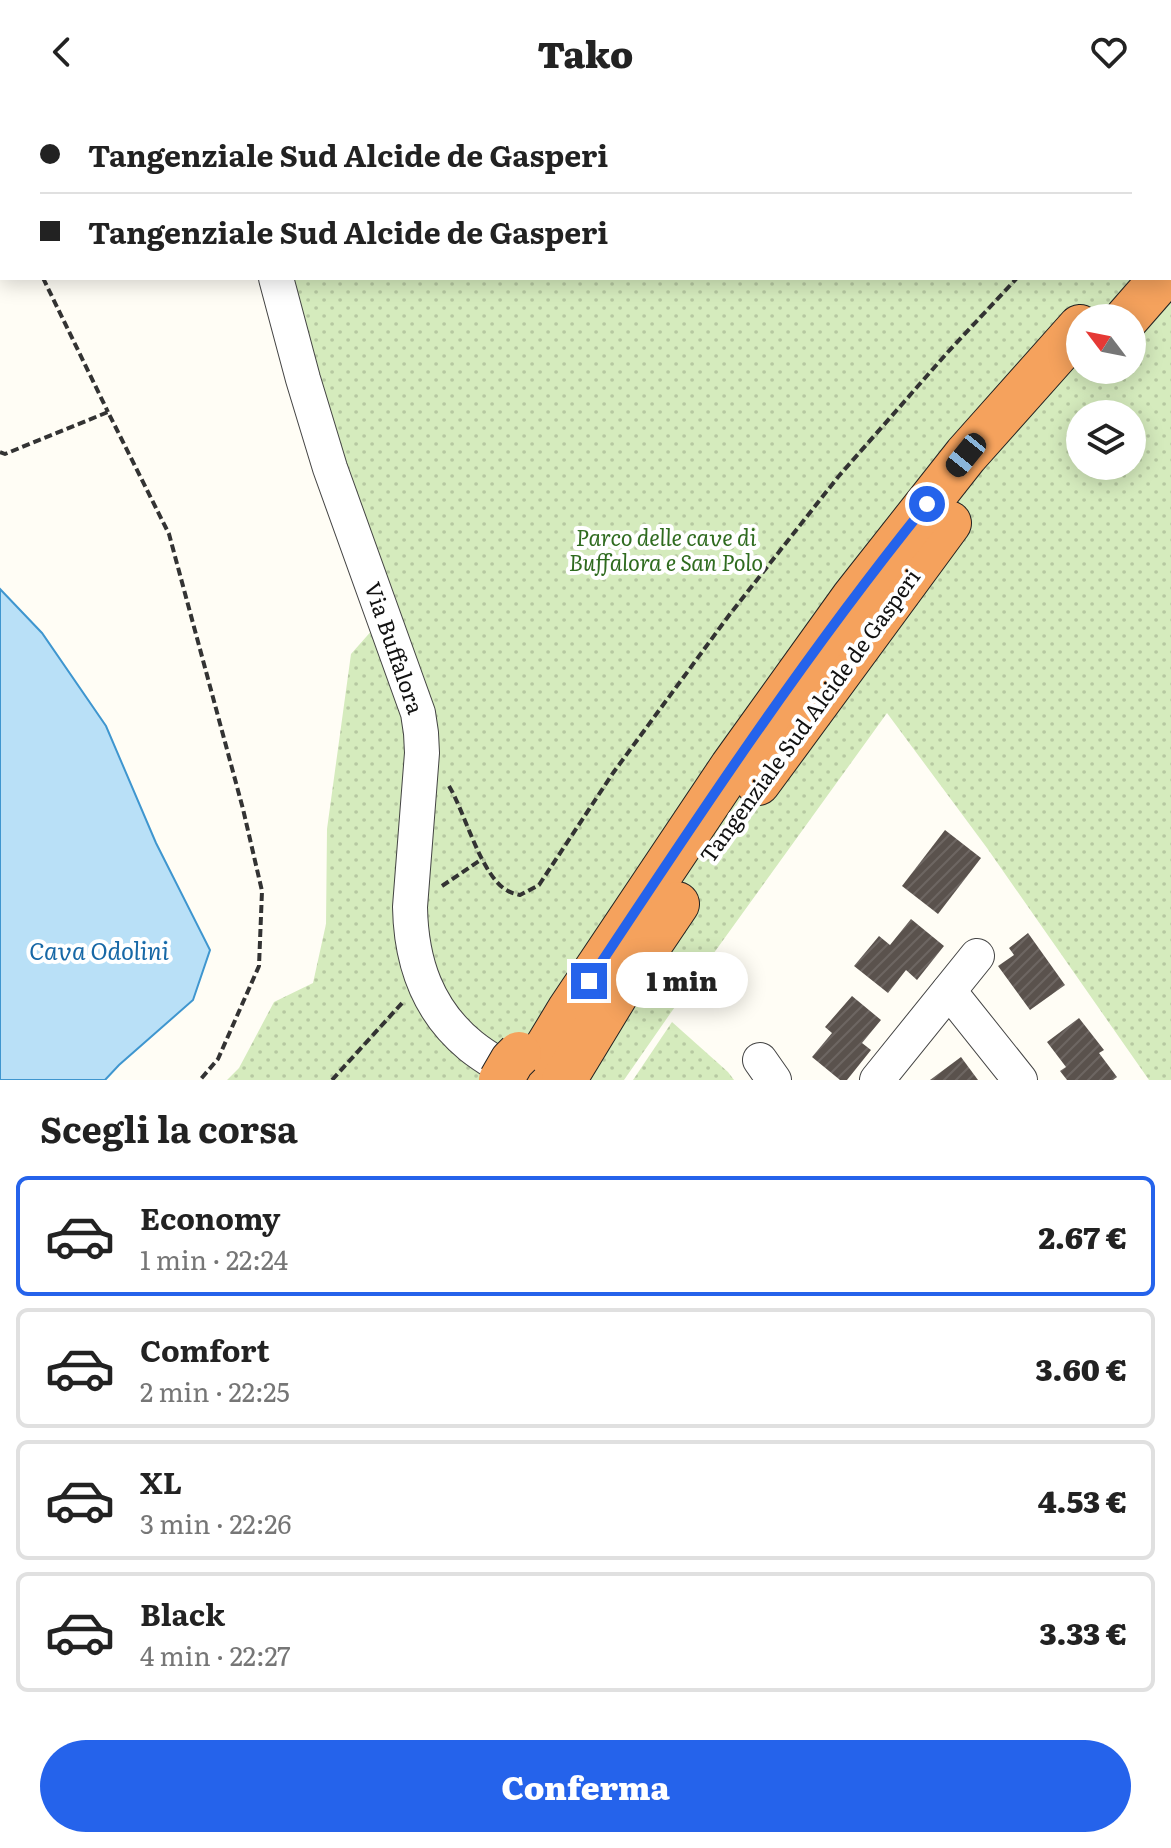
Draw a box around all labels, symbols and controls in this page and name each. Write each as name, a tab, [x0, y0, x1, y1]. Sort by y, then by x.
text: Tako	[538, 26, 633, 79]
icon: back	[40, 30, 84, 74]
icon: heart	[1087, 30, 1131, 74]
text: Tangenziale Sud Alcide de Gasperi	[88, 132, 608, 176]
text: Tangenziale Sud Alcide de Gasperi	[88, 209, 608, 253]
north arrow	[1066, 304, 1146, 384]
map controls	[1066, 304, 1146, 480]
button: layers	[1066, 400, 1146, 480]
car	[942, 429, 990, 481]
route start	[909, 486, 945, 522]
park label: Parco delle cave di Buffalora e San Polo	[569, 520, 763, 578]
street label: Tangenziale Sud Alcide de Gasperi	[691, 561, 927, 869]
street label: Via Buffalora	[357, 577, 433, 718]
water label: Cava Odolini	[29, 932, 169, 967]
callout: 1 min	[617, 953, 749, 1009]
text: 1 min	[647, 960, 717, 999]
route end	[571, 963, 607, 999]
text: Scegli la corsa	[40, 1101, 298, 1154]
text: Economy	[140, 1195, 280, 1239]
icon: car	[44, 1200, 116, 1272]
text: 2.67 €	[1038, 1214, 1127, 1258]
text: 1 min · 22:24	[140, 1239, 288, 1278]
text: Comfort	[140, 1327, 270, 1371]
icon: car	[44, 1332, 116, 1404]
text: 3.60 €	[1036, 1346, 1127, 1390]
text: 2 min · 22:25	[140, 1371, 290, 1410]
text: XL	[140, 1459, 182, 1503]
icon: car	[44, 1464, 116, 1536]
text: 4.53 €	[1038, 1478, 1127, 1522]
text: 3 min · 22:26	[140, 1503, 291, 1542]
text: Black	[140, 1591, 225, 1635]
icon: car	[44, 1596, 116, 1668]
text: 3.33 €	[1039, 1610, 1127, 1654]
text: 4 min · 22:27	[140, 1635, 291, 1674]
button: Conferma	[40, 1740, 1131, 1832]

